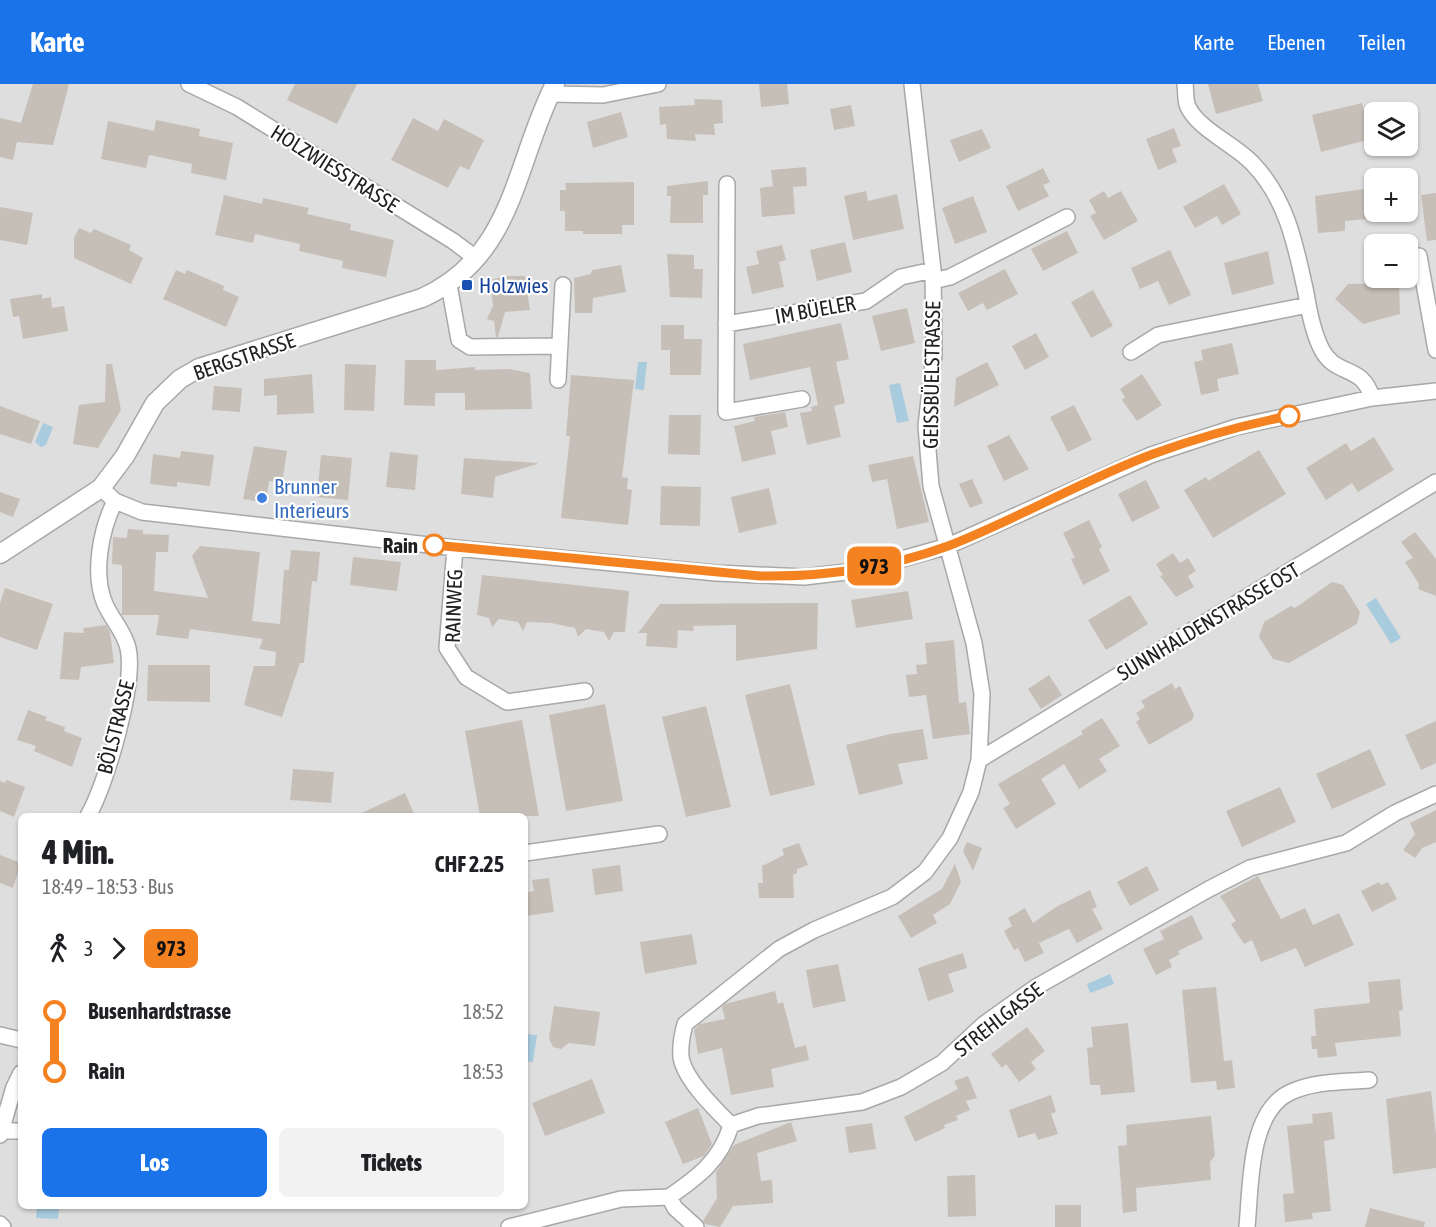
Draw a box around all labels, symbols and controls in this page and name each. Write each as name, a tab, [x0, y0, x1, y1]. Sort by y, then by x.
text: Karte	[30, 26, 85, 58]
text: Karte	[1193, 30, 1234, 54]
text: Ebenen	[1267, 30, 1326, 54]
text: Teilen	[1359, 30, 1406, 54]
map controls	[1364, 102, 1418, 288]
button: layers	[1364, 102, 1418, 156]
street label: HOLZWIESSTRASSE	[267, 119, 403, 217]
button: +	[1364, 168, 1418, 222]
button: −	[1364, 234, 1418, 288]
place label: Holzwies	[479, 273, 549, 297]
marker: Holzwies	[460, 278, 474, 292]
street label: IM BÜELER	[773, 290, 858, 328]
street label: GEISSBÜELSTRASSE	[918, 301, 944, 449]
street label: BERGSTRASSE	[190, 327, 298, 385]
unlabelled marker	[1278, 405, 1300, 427]
place label: Brunner Interieurs	[274, 474, 349, 522]
marker: Brunner Interieurs	[255, 491, 269, 505]
place label: Rain	[383, 533, 418, 557]
marker: Rain	[423, 534, 445, 556]
line badge: 973	[840, 546, 908, 586]
text: 973	[859, 554, 889, 578]
street label: SUNNHALDENSTRASSE OST	[1113, 557, 1303, 685]
street label: RAINWEG	[440, 569, 466, 643]
street label: BÖLSTRASSE	[92, 678, 138, 776]
text: 4 Min.	[42, 833, 114, 871]
text: CHF 2.25	[435, 851, 504, 877]
text: 18:49 – 18:53 · Bus	[42, 875, 174, 898]
icon: walk	[42, 932, 75, 965]
icon: forward	[102, 932, 135, 965]
text: 973	[156, 936, 186, 960]
text: 3	[84, 937, 93, 960]
street label: STREHLGASSE	[949, 977, 1047, 1061]
text: Busenhardstrasse	[88, 998, 231, 1024]
text: 18:52	[463, 1000, 504, 1023]
text: Rain	[88, 1058, 125, 1084]
text: 18:53	[463, 1060, 504, 1083]
button: Los	[42, 1128, 267, 1197]
button: Tickets	[279, 1128, 504, 1197]

